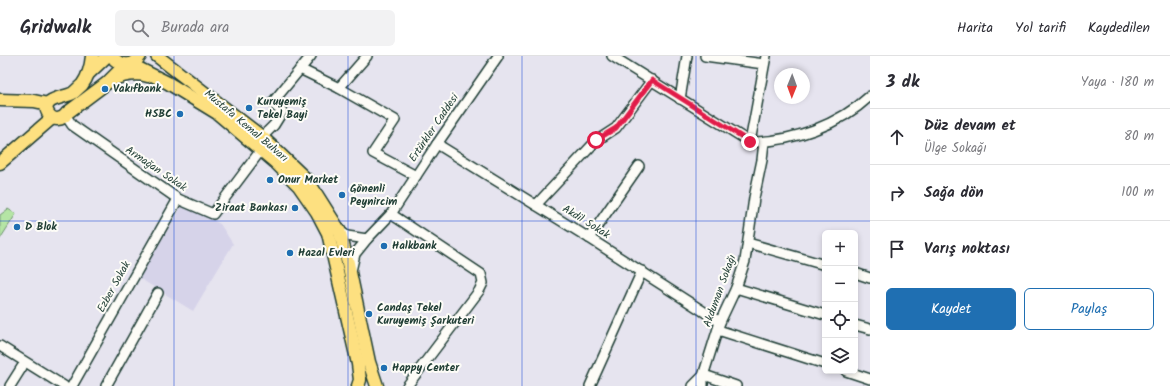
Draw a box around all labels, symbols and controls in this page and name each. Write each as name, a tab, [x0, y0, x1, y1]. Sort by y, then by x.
search box	[115, 10, 395, 46]
text: Gridwalk	[20, 13, 91, 43]
text: Burada ara	[161, 16, 229, 40]
icon: search	[129, 17, 151, 39]
text: Harita	[957, 17, 993, 39]
text: Yol tarifi	[1015, 17, 1066, 39]
text: Kaydedilen	[1088, 17, 1150, 39]
north arrow	[774, 68, 810, 104]
text: 3 dk	[886, 69, 919, 96]
text: Yaya · 180 m	[1081, 72, 1154, 93]
place label: Vakıfbank	[113, 80, 161, 98]
marker: Vakıfbank	[100, 84, 110, 94]
street label: Mustafa Kemal Bulvarı	[200, 85, 292, 167]
street label: Ertürkler Caddesi	[404, 90, 464, 166]
place label: Kuruyemiş Tekel Bayi	[257, 93, 308, 124]
marker: Kuruyemiş Tekel Bayi	[244, 103, 254, 113]
place label: HSBC	[145, 105, 172, 123]
marker: HSBC	[175, 109, 185, 119]
text: Düz devam et	[924, 114, 1016, 138]
icon: ahead	[886, 126, 908, 148]
text: 80 m	[1124, 126, 1154, 147]
route start	[587, 131, 605, 149]
route end	[741, 133, 759, 151]
text: Ülge Sokağı	[924, 138, 987, 159]
street label: Armağan Sokak	[121, 142, 191, 197]
place label: Onur Market	[278, 171, 339, 189]
marker: Onur Market	[265, 175, 275, 185]
place label: Gönenli Peynircim	[350, 180, 397, 211]
text: Sağa dön	[924, 181, 984, 205]
icon: right	[886, 182, 908, 204]
text: 100 m	[1121, 182, 1154, 203]
marker: Gönenli Peynircim	[337, 190, 347, 200]
place label: Ziraat Bankası	[215, 199, 287, 217]
street label: Akdil Sokak	[559, 200, 614, 244]
marker: Ziraat Bankası	[290, 203, 300, 213]
place label: D Blok	[25, 218, 57, 236]
marker: D Blok	[12, 222, 22, 232]
map controls	[822, 230, 858, 374]
button: +	[822, 230, 858, 266]
place label: Halkbank	[392, 237, 437, 255]
text: Varış noktası	[924, 237, 1010, 261]
icon: arrive	[886, 238, 908, 260]
marker: Halkbank	[379, 241, 389, 251]
place label: Hazal Evleri	[298, 244, 356, 262]
marker: Hazal Evleri	[285, 248, 295, 258]
street label: Akduman Sokağı	[699, 252, 742, 330]
street label: Ezber Sokak	[92, 257, 136, 316]
button: −	[822, 266, 858, 302]
button: Kaydet	[886, 288, 1016, 330]
button: Paylaş	[1024, 288, 1154, 330]
place label: Candaş Tekel Kuruyemiş Şarkuteri	[377, 299, 475, 330]
button: locate	[822, 302, 858, 338]
marker: Candaş Tekel Kuruyemiş Şarkuteri	[364, 309, 374, 319]
button: layers	[822, 338, 858, 374]
place label: Happy Center	[392, 359, 460, 377]
marker: Happy Center	[379, 363, 389, 373]

